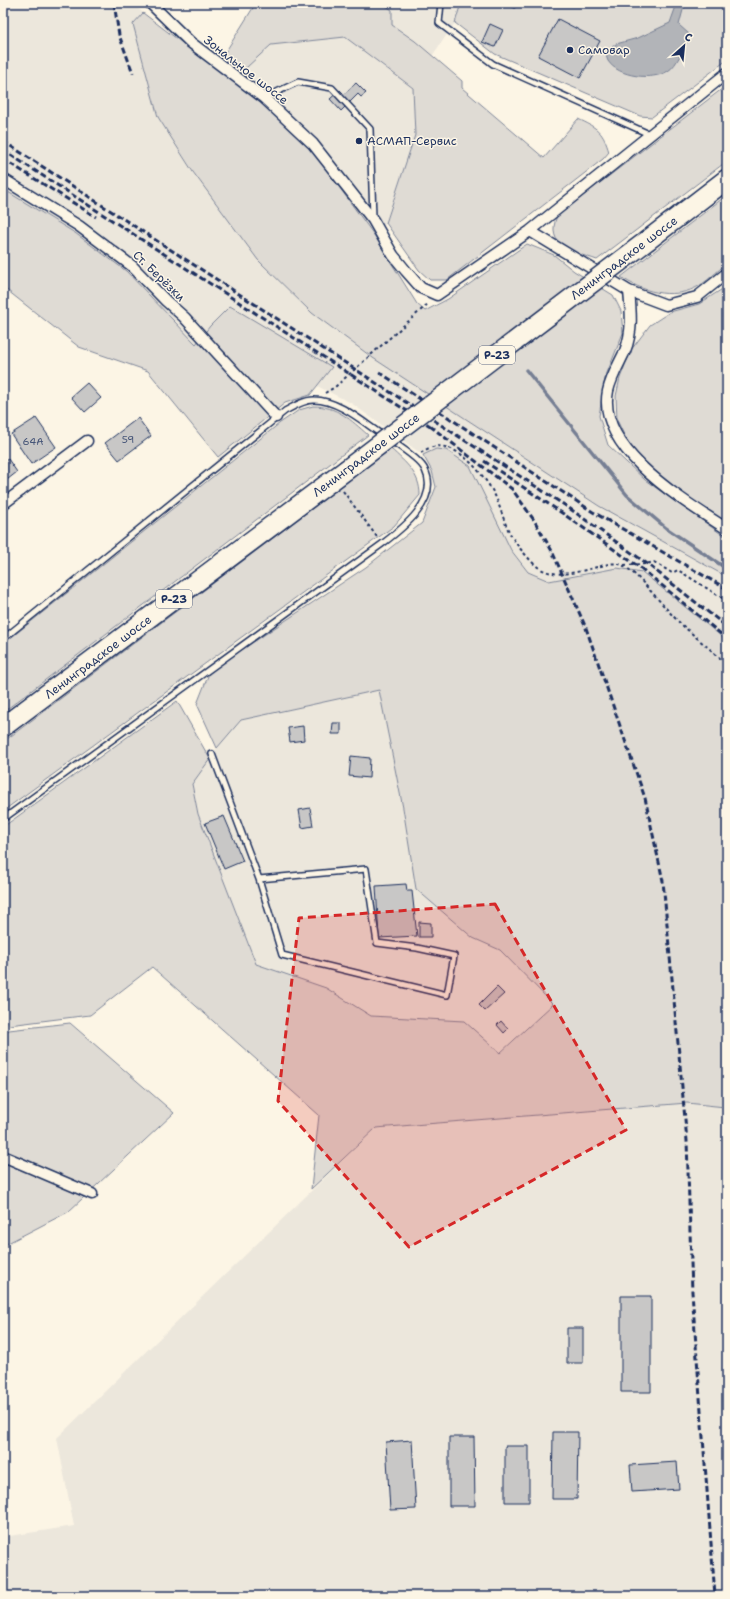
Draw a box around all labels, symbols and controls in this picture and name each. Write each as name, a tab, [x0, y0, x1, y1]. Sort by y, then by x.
north arrow	[664, 26, 704, 66]
text: С	[682, 29, 695, 46]
street label: Зональное шоссе	[200, 32, 292, 108]
place label: Самовар	[578, 42, 630, 58]
marker: Самовар	[565, 45, 575, 55]
place label: АСМАП-Сервис	[367, 133, 457, 149]
marker: АСМАП-Сервис	[354, 136, 364, 146]
street label: Ленинградское шоссе	[567, 212, 681, 303]
street label: Ст. Берёзки	[129, 247, 189, 305]
road number: Р-23	[479, 346, 515, 364]
street label: Ленинградское шоссе	[309, 409, 423, 500]
house number: 59	[122, 433, 134, 446]
house number: 64А	[23, 435, 43, 448]
road number: Р-23	[156, 590, 192, 608]
street label: Ленинградское шоссе	[41, 611, 155, 702]

